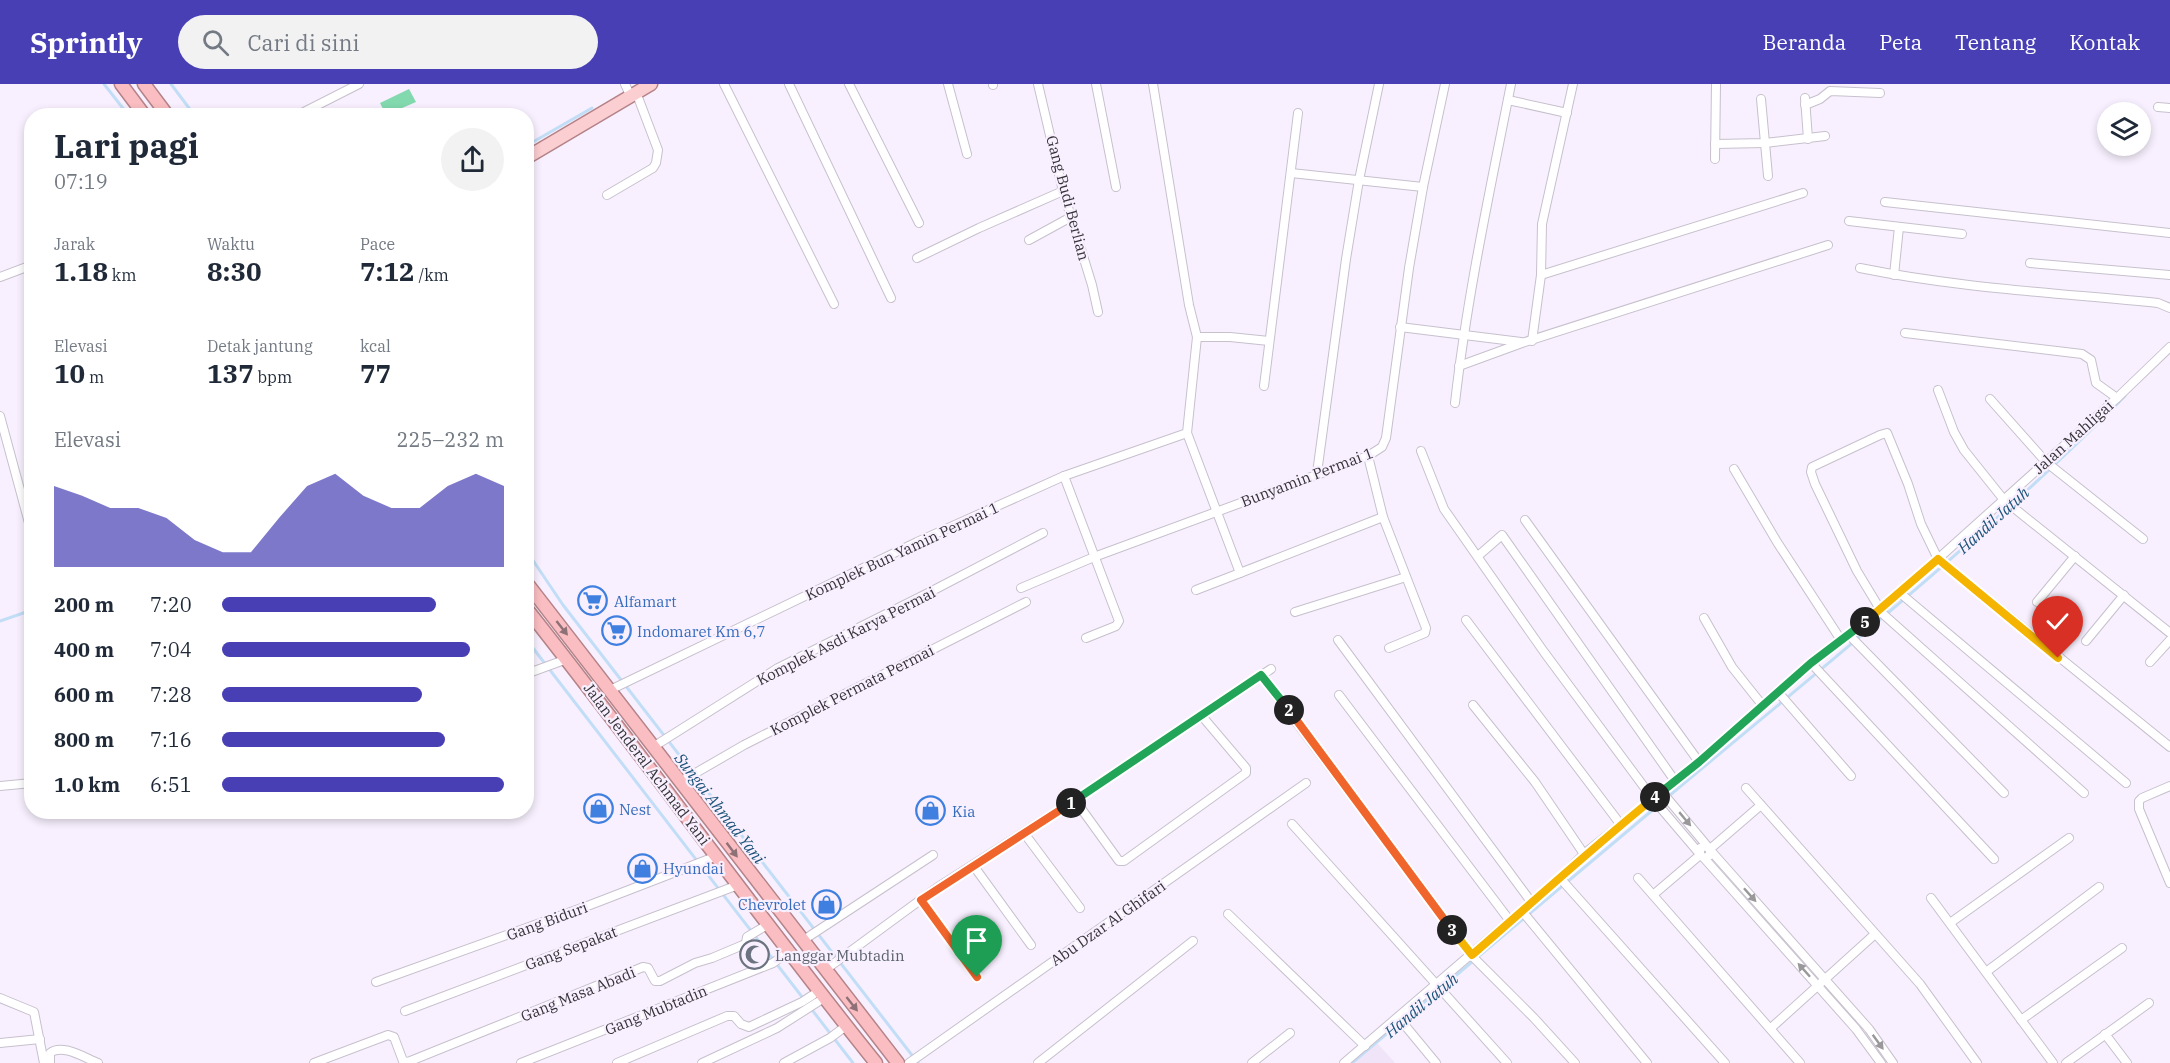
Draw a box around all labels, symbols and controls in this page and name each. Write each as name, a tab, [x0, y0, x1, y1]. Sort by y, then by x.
search box	[178, 15, 598, 69]
text: Sprintly	[30, 24, 142, 61]
icon: search	[199, 26, 232, 59]
text: Cari di sini	[247, 28, 359, 57]
text: Beranda	[1763, 28, 1846, 56]
text: Peta	[1879, 28, 1922, 56]
text: Tentang	[1955, 28, 2036, 56]
text: Kontak	[2069, 28, 2140, 56]
map controls	[2097, 102, 2151, 156]
button: layers	[2097, 102, 2151, 156]
text: Lari pagi	[54, 124, 199, 167]
button: share	[441, 128, 504, 191]
street label: Gang Budi Berlian	[1042, 133, 1094, 263]
text: 07:19	[54, 168, 108, 195]
text: Jarak	[54, 234, 95, 254]
text: Waktu	[207, 234, 255, 254]
text: Pace	[360, 234, 395, 254]
text: 1.18	[54, 254, 108, 288]
text: 8:30	[207, 254, 262, 288]
text: 7:12	[360, 254, 415, 288]
text: km	[108, 265, 136, 285]
text: /km	[415, 265, 449, 285]
text: Elevasi	[54, 336, 108, 356]
text: Detak jantung	[207, 336, 313, 356]
text: kcal	[360, 336, 391, 356]
text: 10	[54, 356, 85, 390]
text: 137	[207, 356, 254, 390]
text: 77	[360, 356, 391, 390]
text: m	[85, 367, 104, 387]
text: bpm	[254, 367, 292, 387]
street label: Jalan Mahligai	[2029, 396, 2117, 478]
text: Elevasi	[54, 426, 121, 453]
text: 225–232 m	[397, 426, 504, 453]
street label: Bunyamin Permai 1	[1238, 443, 1376, 511]
water label: Handil Jatuh	[1952, 482, 2033, 558]
street label: Komplek Bun Yamin Permai 1	[802, 498, 1002, 604]
street label: Komplek Asdi Karya Permai	[753, 582, 939, 689]
supermarket icon: Alfamart	[577, 585, 609, 617]
text: 200 m	[54, 591, 114, 618]
text: 7:20	[150, 591, 192, 618]
place label: Alfamart	[614, 592, 677, 611]
pin	[2032, 596, 2083, 658]
icon: check	[2041, 605, 2074, 638]
pin: 5	[1850, 607, 1880, 637]
text: 5	[1860, 612, 1870, 632]
supermarket icon: Indomaret Km 6,7	[600, 615, 632, 647]
one-way arrow	[556, 621, 568, 636]
place label: Indomaret Km 6,7	[637, 622, 766, 641]
text: 400 m	[54, 636, 114, 663]
text: 7:04	[150, 636, 192, 663]
street label: Komplek Permata Permai	[767, 640, 937, 740]
street label: Jalan Jenderal Achmad Yani	[580, 679, 714, 849]
text: 600 m	[54, 681, 114, 708]
text: 7:28	[150, 681, 192, 708]
pin: 2	[1274, 695, 1304, 725]
text: 2	[1284, 700, 1294, 720]
text: 800 m	[54, 726, 114, 753]
text: 7:16	[150, 726, 192, 753]
water label: Sungai Ahmad Yani	[670, 748, 770, 868]
text: 1.0 km	[54, 771, 120, 798]
text: 6:51	[150, 771, 192, 798]
pin: 4	[1640, 782, 1670, 812]
text: 4	[1650, 787, 1660, 807]
pin: 1	[1056, 788, 1086, 818]
shop icon: Nest	[582, 793, 614, 825]
text: 1	[1066, 793, 1076, 813]
shop icon: Kia	[915, 795, 947, 827]
place label: Nest	[619, 800, 651, 819]
place label: Kia	[952, 802, 976, 821]
one-way arrow	[1678, 811, 1691, 826]
one-way arrow	[725, 842, 738, 858]
shop icon: Hyundai	[626, 852, 658, 884]
place label: Hyundai	[663, 859, 724, 878]
street label: Abu Dzar Al Ghifari	[1047, 876, 1169, 970]
one-way arrow	[1743, 887, 1756, 902]
shop icon: Chevrolet	[811, 888, 843, 920]
place label: Chevrolet	[738, 895, 806, 914]
street label: Gang Biduri	[504, 897, 590, 944]
pin	[951, 915, 1002, 977]
pin: 3	[1437, 915, 1467, 945]
text: 3	[1447, 920, 1457, 940]
street label: Gang Sepakat	[522, 922, 620, 974]
icon: arrive	[960, 924, 993, 957]
mosque icon: Langgar Mubtadin	[738, 939, 770, 971]
place label: Langgar Mubtadin	[775, 946, 905, 965]
street label: Gang Masa Abadi	[518, 962, 638, 1026]
one-way arrow	[1798, 963, 1811, 978]
water label: Handil Jatuh	[1379, 968, 1462, 1042]
street label: Gang Mubtadin	[602, 981, 710, 1039]
one-way arrow	[845, 996, 857, 1011]
one-way arrow	[1872, 1034, 1884, 1050]

